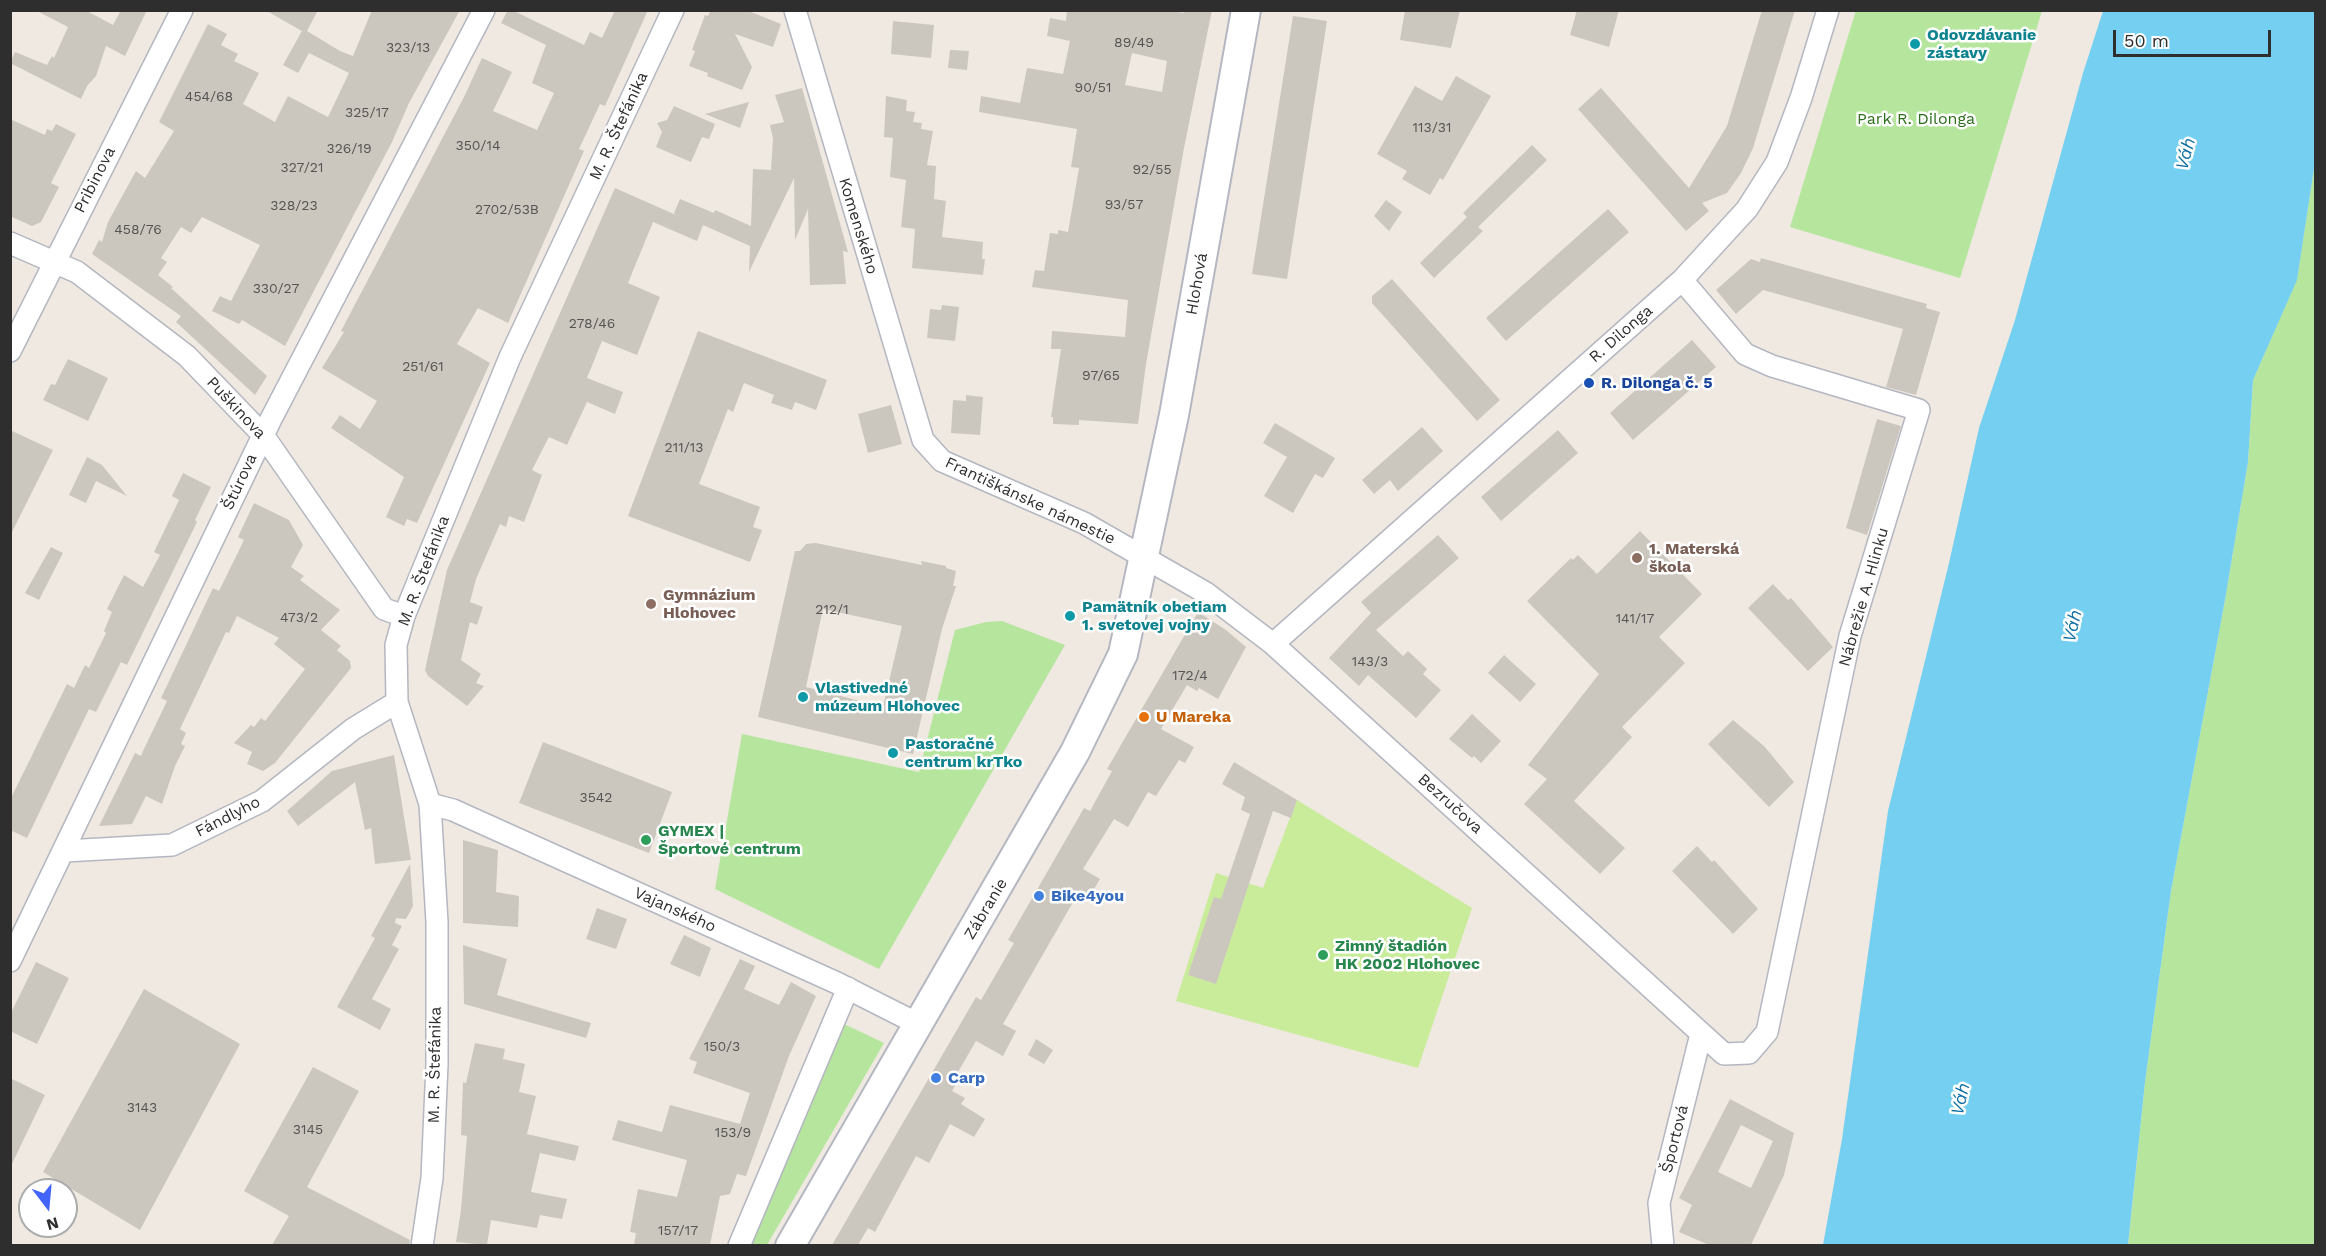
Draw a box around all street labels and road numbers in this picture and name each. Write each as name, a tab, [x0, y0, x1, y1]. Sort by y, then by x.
street label: M. R. Štefánika	[586, 69, 652, 183]
street label: Pribinova	[70, 144, 120, 216]
street label: Komenského	[834, 175, 882, 277]
street label: Hlohová	[1182, 251, 1212, 317]
street label: R. Dilonga	[1585, 301, 1657, 367]
street label: Puškinova	[202, 373, 270, 443]
street label: Štúrova	[219, 451, 261, 513]
street label: Františkánske námestie	[942, 453, 1118, 549]
street label: M. R. Štefánika	[394, 513, 454, 629]
street label: Nábrežie A. Hlinku	[1835, 525, 1893, 669]
street label: Bezručova	[1414, 770, 1486, 838]
street label: Fándlyho	[192, 793, 264, 841]
street label: Zábranie	[960, 875, 1012, 943]
street label: Vajanského	[631, 883, 719, 937]
street label: M. R. Štefánika	[424, 1006, 446, 1124]
street label: Športová	[1657, 1103, 1693, 1175]

